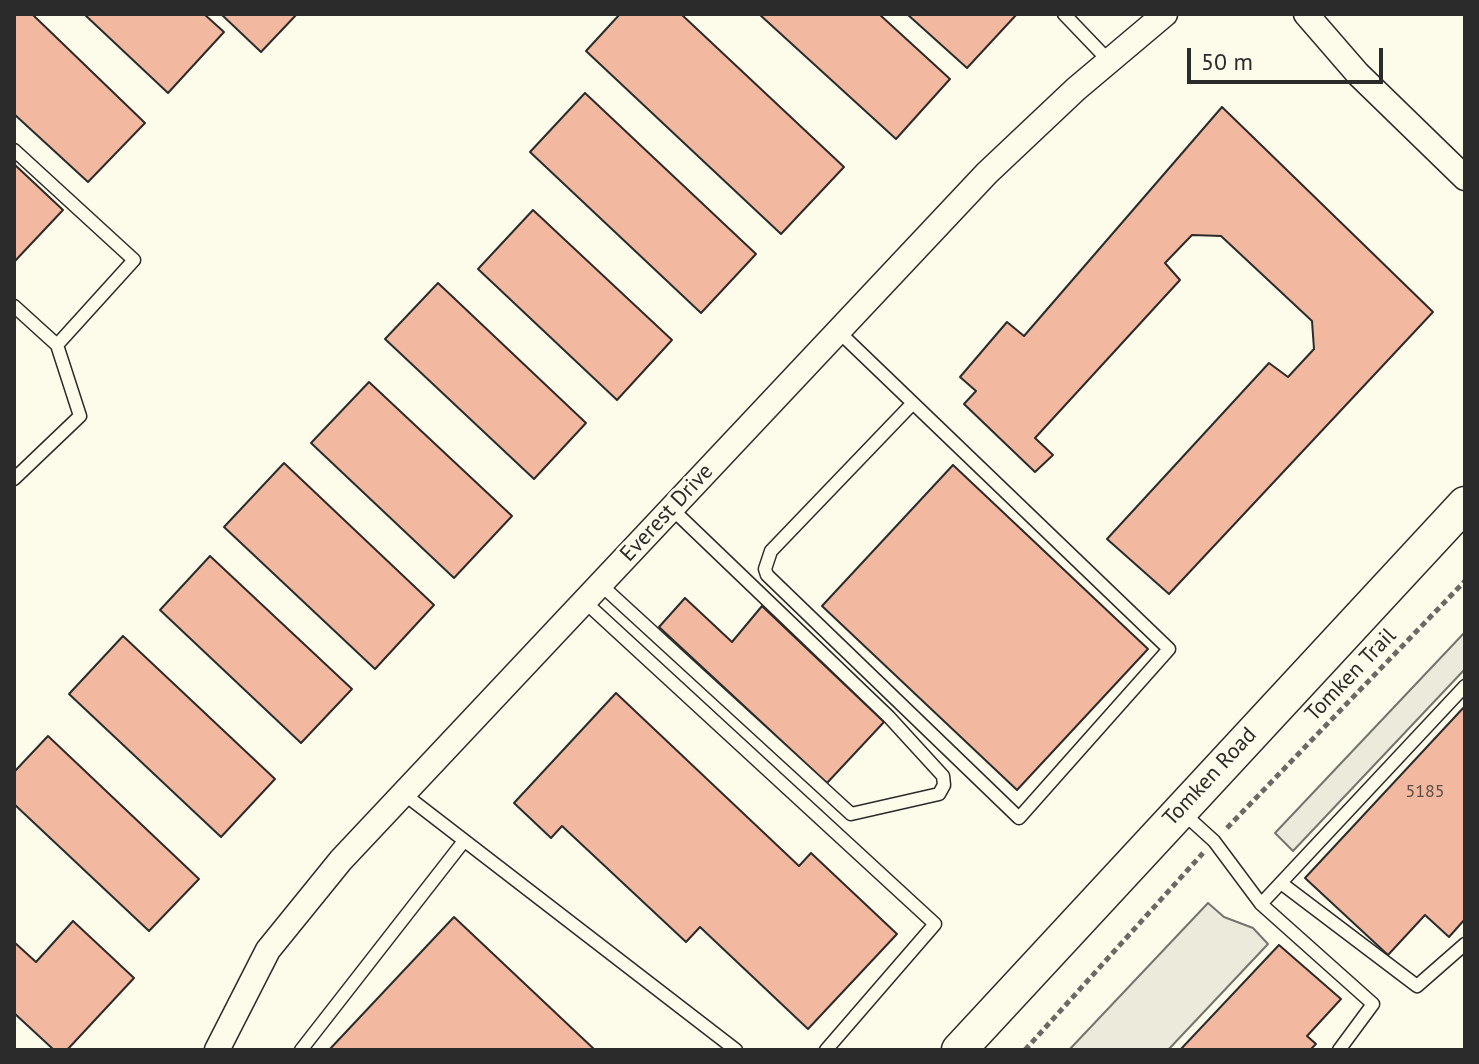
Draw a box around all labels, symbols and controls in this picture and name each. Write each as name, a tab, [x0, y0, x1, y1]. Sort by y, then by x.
scale bar	[1191, 32, 1387, 82]
text: 50 m	[1201, 46, 1253, 77]
street label: Everest Drive	[615, 459, 719, 567]
street label: Tomken Trail	[1300, 623, 1402, 727]
street label: Tomken Road	[1158, 722, 1262, 832]
house number: 5185	[1405, 781, 1445, 803]

